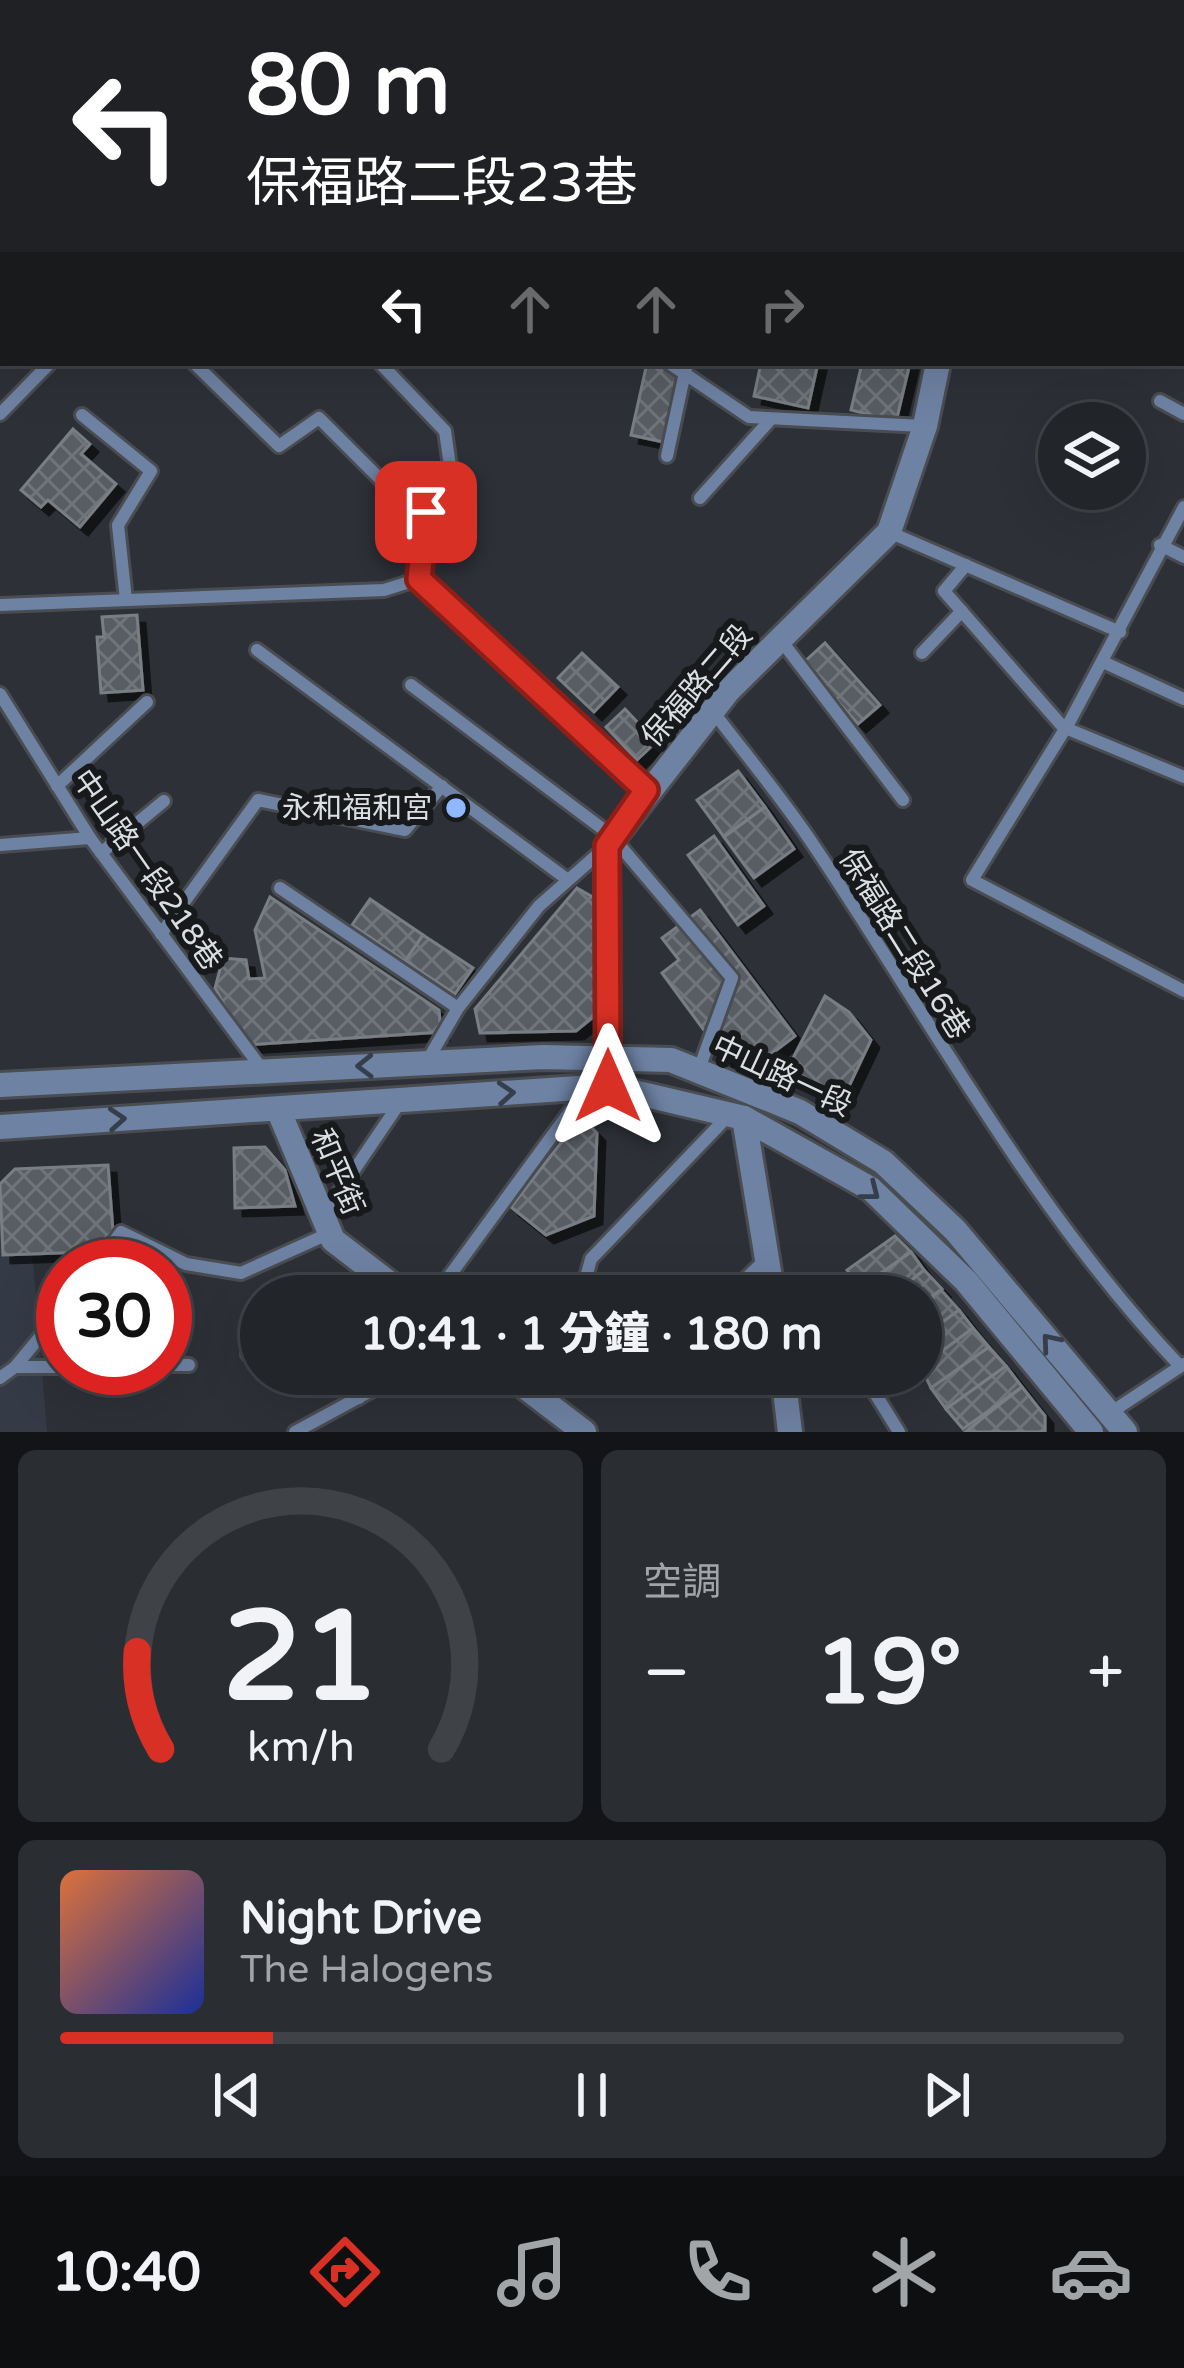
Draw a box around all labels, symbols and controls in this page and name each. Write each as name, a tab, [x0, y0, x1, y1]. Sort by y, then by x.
text: 80 m	[246, 36, 450, 137]
icon: left	[48, 48, 204, 204]
text: 保福路二段23巷	[246, 151, 638, 216]
icon: left	[371, 276, 437, 342]
icon: ahead	[497, 276, 563, 342]
icon: ahead	[623, 276, 689, 342]
icon: right	[749, 276, 815, 342]
map controls	[1038, 402, 1146, 510]
button: layers	[1038, 402, 1146, 510]
pin	[375, 461, 477, 563]
icon: arrive	[393, 479, 459, 545]
street label: 保福路二段	[634, 617, 760, 755]
street label: 中山路一段218巷	[64, 763, 230, 977]
place label: 永和福和宮	[282, 790, 432, 827]
marker: 永和福和宮	[443, 795, 469, 821]
street label: 保福路二段16巷	[831, 842, 977, 1046]
position arrow	[545, 1023, 671, 1149]
street label: 中山路一段	[706, 1028, 858, 1124]
one-way arrow	[355, 1053, 374, 1079]
one-way arrow	[497, 1080, 516, 1106]
one-way arrow	[108, 1107, 127, 1133]
street label: 和平街	[302, 1123, 372, 1221]
one-way arrow	[858, 1178, 880, 1199]
speed limit sign: 30	[36, 1239, 192, 1395]
text: 10:41 · 1 分鐘 · 180 m	[360, 1308, 822, 1362]
one-way arrow	[1042, 1334, 1064, 1356]
text: 空調	[643, 1559, 721, 1606]
text: 21	[222, 1583, 379, 1734]
text: 19°	[815, 1619, 962, 1728]
text: −	[643, 1633, 690, 1713]
text: +	[1087, 1633, 1124, 1713]
text: km/h	[247, 1722, 354, 1773]
text: Night Drive	[240, 1892, 482, 1946]
text: The Halogens	[240, 1946, 493, 1993]
icon: previous	[204, 2062, 270, 2128]
icon: pause	[559, 2062, 625, 2128]
icon: next	[914, 2062, 980, 2128]
icon: directions	[303, 2230, 387, 2314]
icon: music	[490, 2230, 574, 2314]
icon: phone	[676, 2230, 760, 2314]
icon: climate	[862, 2230, 946, 2314]
icon: car	[1049, 2230, 1133, 2314]
text: 10:40	[51, 2240, 201, 2305]

